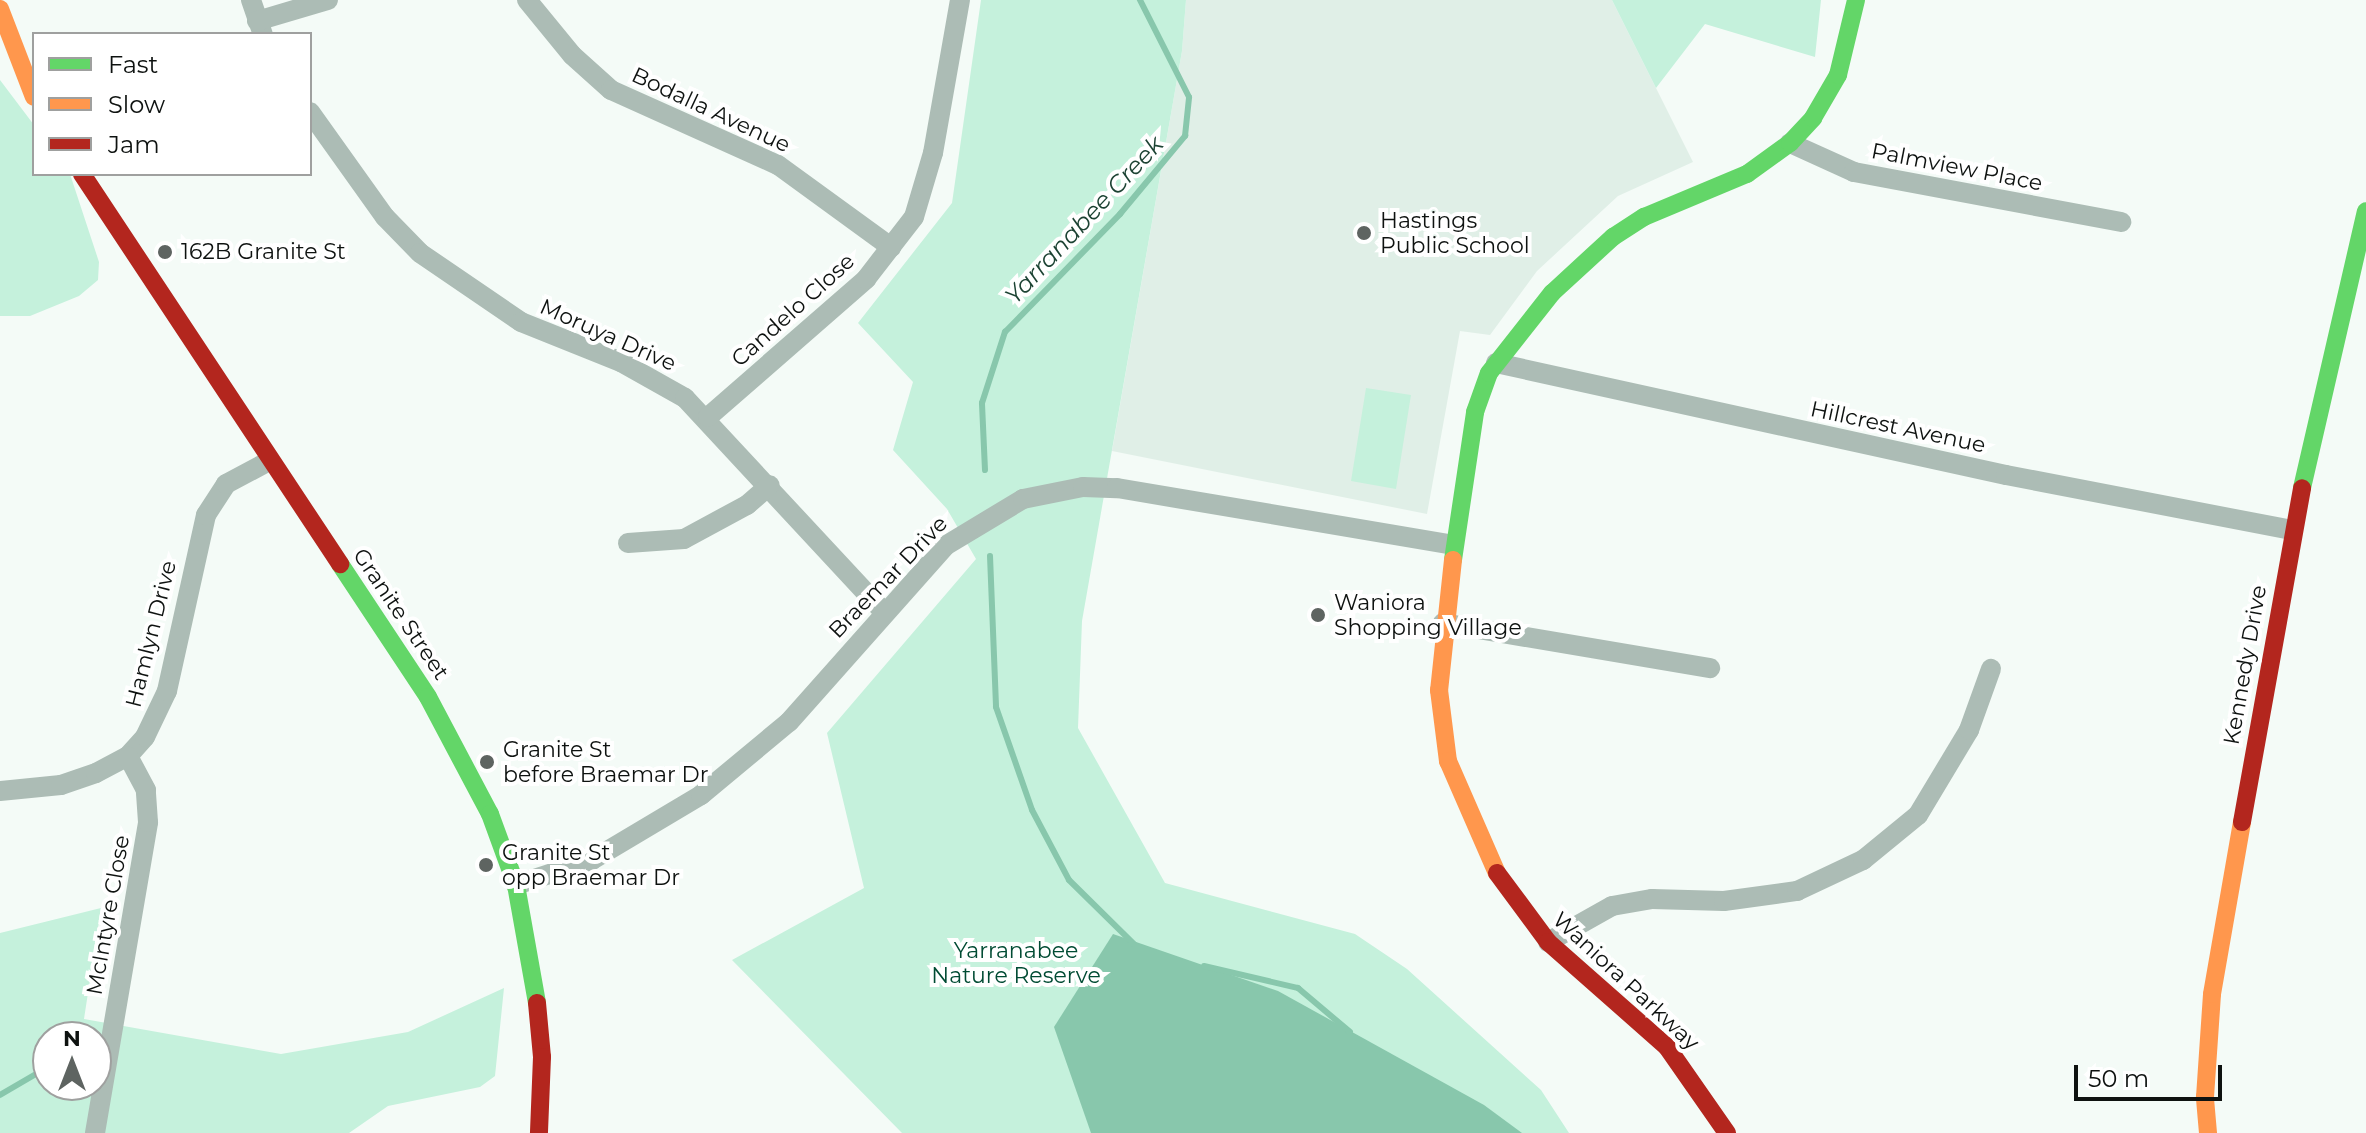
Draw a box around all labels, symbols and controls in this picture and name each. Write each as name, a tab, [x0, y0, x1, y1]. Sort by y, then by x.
legend	[32, 32, 312, 176]
text: Fast	[108, 50, 158, 79]
street label: Bodalla Avenue	[628, 62, 794, 158]
text: Slow	[108, 90, 165, 119]
text: Jam	[108, 130, 160, 159]
water label: Yarranabee Creek	[999, 130, 1169, 310]
street label: Palmview Place	[1869, 137, 2045, 197]
place label: Hastings Public School	[1380, 207, 1530, 258]
marker: Hastings Public School	[1355, 224, 1373, 242]
place label: 162B Granite St	[181, 239, 346, 265]
marker: 162B Granite St	[156, 243, 174, 261]
street label: Candelo Close	[726, 248, 860, 372]
street label: Moruya Drive	[536, 293, 680, 377]
street label: Hillcrest Avenue	[1808, 396, 1988, 458]
street label: Braemar Drive	[823, 511, 953, 643]
street label: Granite Street	[347, 543, 455, 685]
street label: Hamlyn Drive	[120, 558, 182, 710]
street label: Kennedy Drive	[2218, 583, 2272, 747]
place label: Waniora Shopping Village	[1334, 589, 1522, 640]
marker: Waniora Shopping Village	[1309, 606, 1327, 624]
place label: Granite St before Braemar Dr	[503, 736, 709, 788]
marker: Granite St before Braemar Dr	[478, 753, 496, 771]
street label: McIntyre Close	[81, 833, 135, 997]
place label: Granite St opp Braemar Dr	[502, 839, 680, 890]
marker: Granite St opp Braemar Dr	[477, 856, 495, 874]
street label: Waniora Parkway	[1547, 906, 1705, 1056]
park label: Yarranabee Nature Reserve	[931, 937, 1101, 988]
north arrow	[32, 1021, 112, 1101]
text: N	[63, 1025, 81, 1052]
scale bar	[2078, 1049, 2226, 1099]
text: 50 m	[2088, 1064, 2149, 1093]

